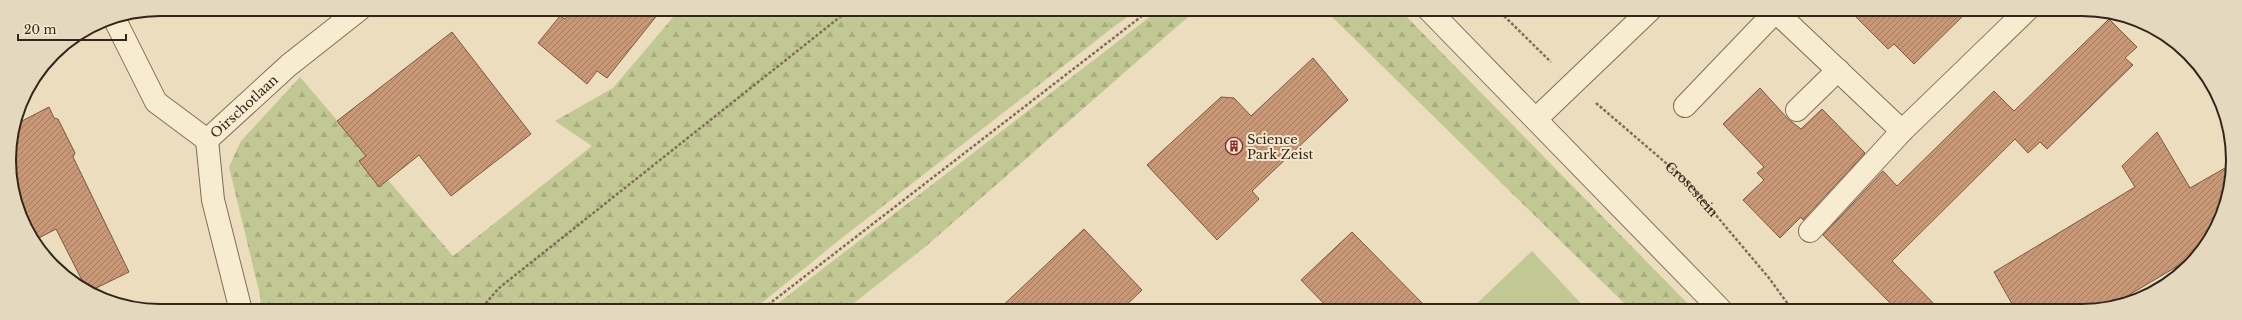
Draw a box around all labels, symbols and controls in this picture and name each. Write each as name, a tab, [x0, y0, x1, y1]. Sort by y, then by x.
scale bar	[18, 16, 126, 42]
text: 20 m	[24, 22, 56, 37]
street label: Oirschotlaan	[206, 71, 281, 141]
place label: Science Park Zeist	[1247, 131, 1314, 163]
building icon: Science Park Zeist	[1224, 136, 1244, 156]
street label: Crosestein	[1662, 158, 1722, 220]

